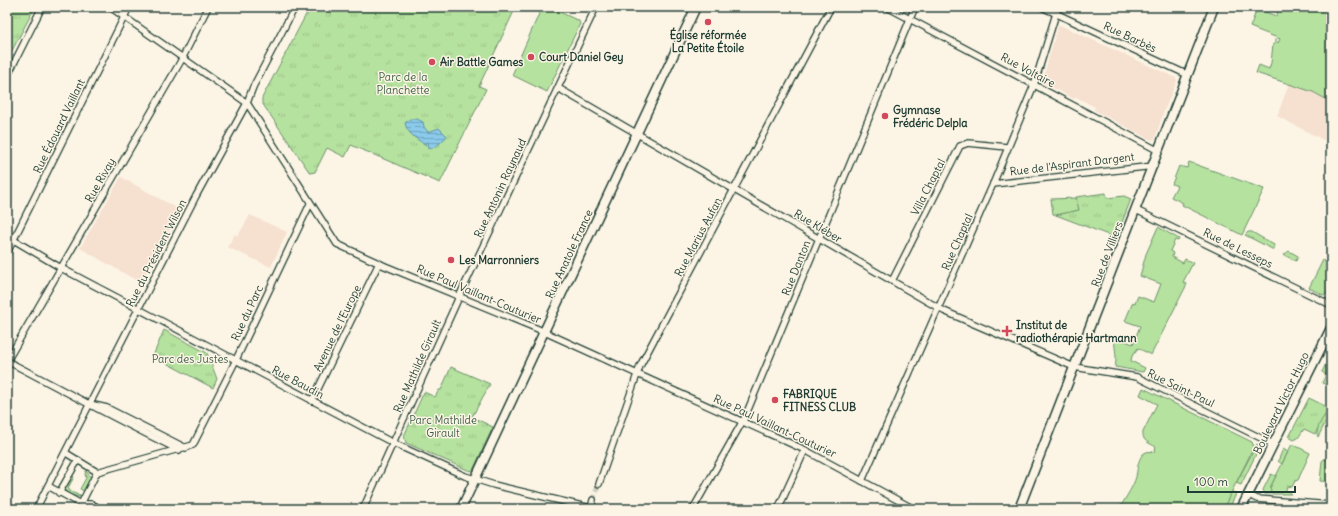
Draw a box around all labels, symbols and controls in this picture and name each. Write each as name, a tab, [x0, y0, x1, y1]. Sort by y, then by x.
marker: Église réformée La Petite Étoile	[703, 17, 713, 27]
street label: Rue Barbès	[1101, 19, 1159, 55]
place label: Église réformée La Petite Étoile	[670, 27, 746, 55]
place label: Court Daniel Gey	[539, 50, 624, 65]
street label: Rue Voltaire	[998, 50, 1058, 90]
marker: Court Daniel Gey	[526, 52, 536, 62]
place label: Air Battle Games	[440, 55, 523, 69]
marker: Air Battle Games	[427, 57, 437, 67]
park label: Parc de la Planchette	[377, 70, 429, 97]
street label: Rue Édouard Vaillant	[29, 76, 88, 175]
place label: Gymnase Frédéric Delpla	[893, 103, 968, 131]
marker: Gymnase Frédéric Delpla	[880, 111, 890, 121]
street label: Rue Antonin Raynaud	[471, 136, 529, 240]
street label: Rue de l'Aspirant Dargent	[1009, 149, 1135, 179]
street label: Rue Rivay	[82, 155, 118, 205]
street label: Villa Chaptal	[908, 156, 948, 218]
street label: Rue Marius Aufan	[671, 195, 725, 279]
street label: Rue du Président Wilson	[123, 197, 189, 309]
street label: Rue Kléber	[791, 206, 845, 246]
street label: Rue Anatole France	[542, 207, 596, 301]
street label: Rue Chaptal	[938, 212, 976, 272]
street label: Rue de Villiers	[1088, 219, 1126, 289]
street label: Rue de Lesseps	[1201, 225, 1275, 271]
street label: Rue Danton	[779, 238, 813, 298]
place label: Les Marronniers	[459, 253, 539, 267]
marker: Les Marronniers	[446, 255, 456, 265]
street label: Rue Paul Vaillant-Couturier	[415, 261, 544, 327]
street label: Avenue de l'Europe	[310, 282, 364, 374]
street label: Rue du Parc	[228, 283, 266, 343]
street label: Rue Mathilde Girault	[390, 317, 444, 415]
place label: Institut de radiothérapie Hartmann	[1016, 318, 1137, 346]
marker: Institut de radiothérapie Hartmann	[1001, 325, 1013, 337]
street label: Boulevard Victor Hugo	[1250, 350, 1312, 456]
park label: Parc des Justes	[152, 352, 228, 366]
street label: Rue Baudin	[270, 362, 326, 402]
street label: Rue Saint-Paul	[1145, 366, 1217, 410]
place label: FABRIQUE FITNESS CLUB	[783, 387, 856, 414]
street label: Rue Paul Vaillant-Couturier	[711, 391, 839, 461]
marker: FABRIQUE FITNESS CLUB	[770, 395, 780, 405]
park label: Parc Mathilde Girault	[409, 413, 477, 440]
scale bar	[1188, 468, 1295, 494]
text: 100 m	[1194, 474, 1228, 489]

